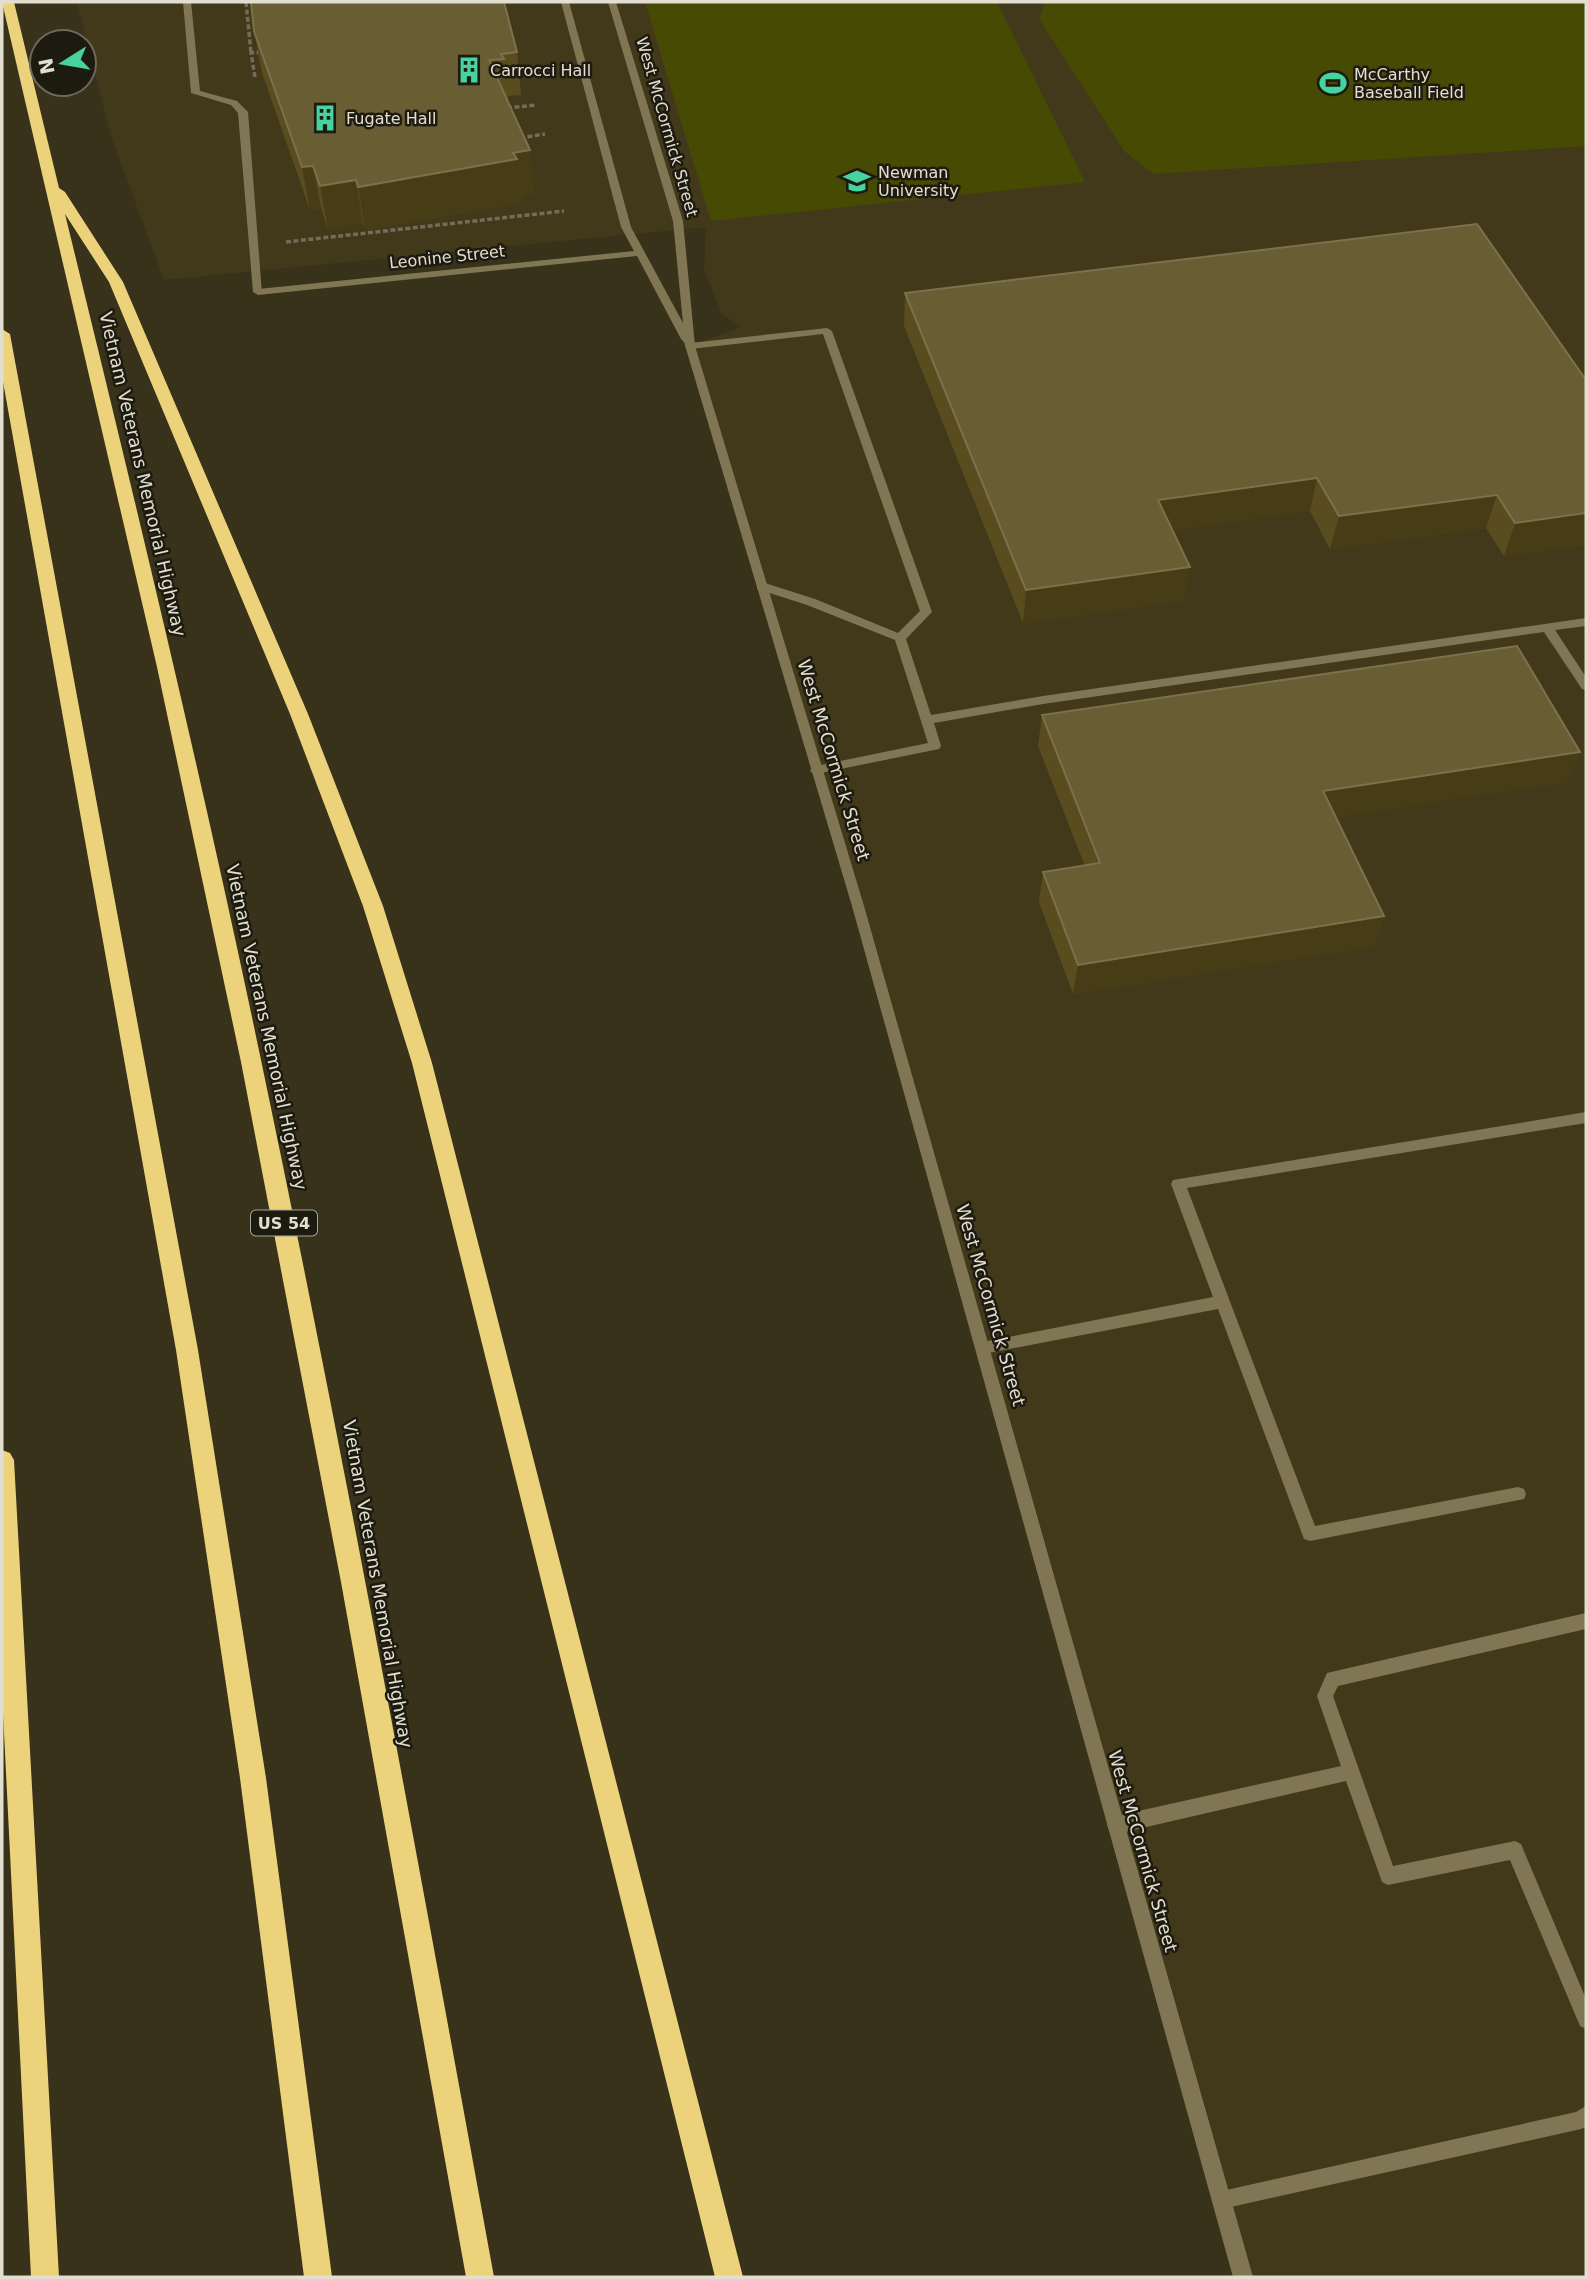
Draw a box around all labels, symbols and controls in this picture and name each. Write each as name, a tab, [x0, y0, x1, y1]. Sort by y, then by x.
north arrow	[28, 28, 98, 98]
street label: West McCormick Street	[632, 35, 702, 219]
building icon: Carrocci Hall	[454, 55, 484, 85]
text: N	[34, 56, 59, 76]
place label: Carrocci Hall	[490, 61, 591, 80]
place label: McCarthy Baseball Field	[1354, 65, 1464, 102]
sports icon: McCarthy Baseball Field	[1318, 68, 1348, 98]
building icon: Fugate Hall	[310, 103, 340, 133]
place label: Fugate Hall	[346, 109, 436, 128]
place label: Newman University	[878, 163, 959, 200]
school or university icon: Newman University	[842, 166, 872, 196]
street label: Leonine Street	[388, 241, 506, 273]
street label: Vietnam Veterans Memorial Highway	[95, 309, 191, 639]
street label: West McCormick Street	[793, 657, 875, 863]
street label: Vietnam Veterans Memorial Highway	[222, 862, 312, 1192]
street label: West McCormick Street	[952, 1201, 1030, 1409]
road number: US 54	[251, 1210, 317, 1236]
street label: Vietnam Veterans Memorial Highway	[339, 1418, 417, 1750]
street label: West McCormick Street	[1104, 1747, 1182, 1955]

